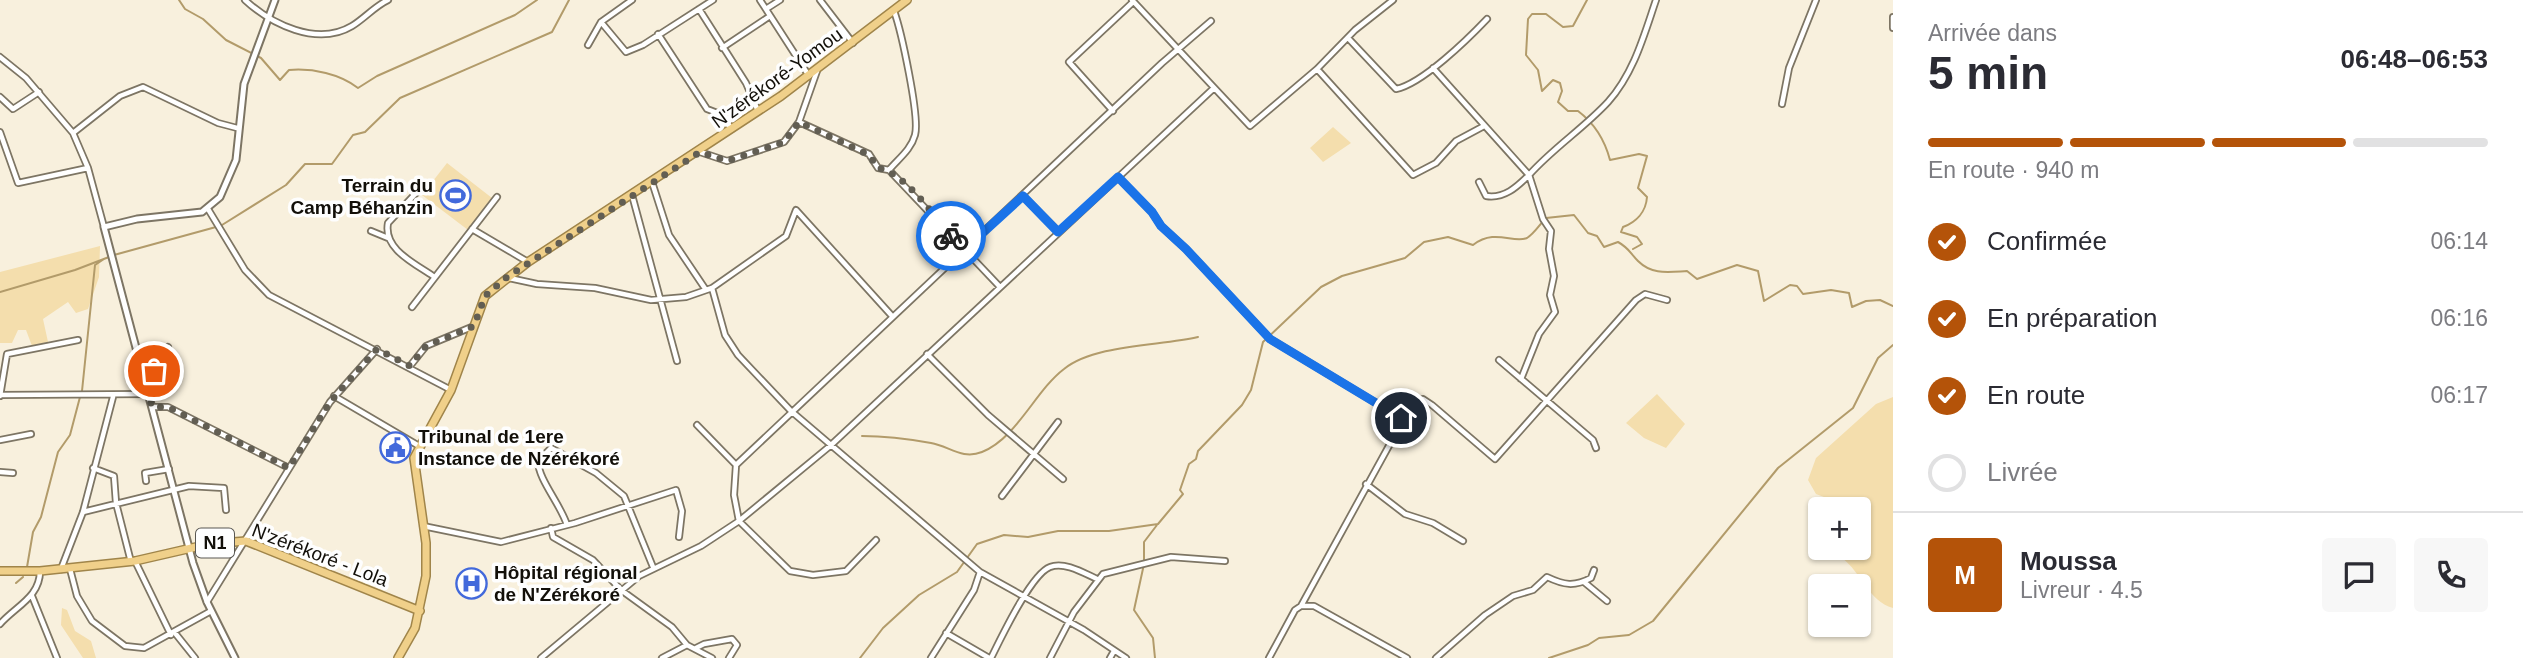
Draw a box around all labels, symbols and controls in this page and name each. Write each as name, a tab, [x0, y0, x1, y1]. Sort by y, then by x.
text: Arrivée dans	[1928, 20, 2057, 46]
street label: N'zérékoré-Yomou	[708, 24, 846, 132]
text: 06:48–06:53	[2341, 44, 2488, 74]
text: 5 min	[1928, 47, 2048, 99]
text: En route · 940 m	[1928, 157, 2099, 183]
place label: Terrain du Camp Béhanzin	[290, 175, 433, 218]
sports icon: Terrain du Camp Béhanzin	[439, 179, 473, 213]
courier	[916, 201, 986, 271]
icon: bike	[932, 217, 970, 255]
icon: check	[1928, 223, 1966, 261]
text: Confirmée	[1987, 226, 2107, 256]
text: 06:14	[2430, 228, 2488, 254]
icon: check	[1928, 300, 1966, 338]
text: En préparation	[1987, 303, 2158, 333]
text: 06:16	[2430, 305, 2488, 331]
pin	[124, 341, 184, 401]
icon: bag	[135, 352, 173, 390]
icon: check	[1928, 377, 1966, 415]
text: En route	[1987, 380, 2085, 410]
text: 06:17	[2430, 382, 2488, 408]
pin	[1371, 388, 1431, 448]
icon: home	[1382, 399, 1420, 437]
place label: Tribunal de 1ere Instance de Nzérékoré	[418, 426, 620, 469]
public building icon: Tribunal de 1ere Instance de Nzérékoré	[378, 430, 412, 464]
text: Livrée	[1987, 457, 2058, 487]
map controls	[1808, 497, 1871, 637]
button: +	[1808, 497, 1871, 560]
street label: N'zérékoré - Lola	[249, 519, 391, 591]
road number: N1	[196, 528, 234, 558]
button: chat	[2322, 538, 2396, 612]
button: phone	[2414, 538, 2488, 612]
text: Moussa	[2020, 546, 2117, 576]
text: M	[1954, 560, 1976, 590]
place label: Hôpital régional de N'Zérékoré	[494, 562, 638, 605]
hospital icon: Hôpital régional de N'Zérékoré	[454, 566, 488, 600]
button: −	[1808, 574, 1871, 637]
text: Livreur · 4.5	[2020, 577, 2143, 603]

